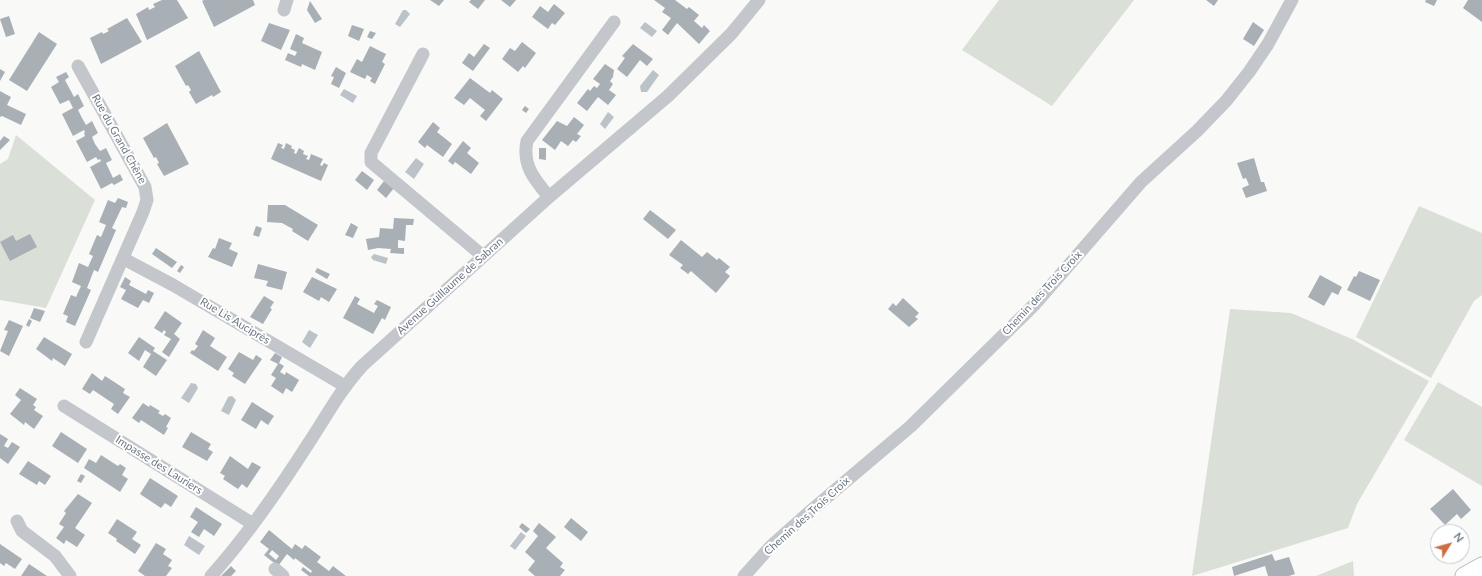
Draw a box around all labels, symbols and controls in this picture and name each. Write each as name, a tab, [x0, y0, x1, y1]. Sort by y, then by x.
street label: Rue du Grand Chêne	[89, 92, 149, 186]
street label: Avenue Guillaume de Sabran	[394, 235, 506, 337]
street label: Chemin des Trois Croix	[1000, 248, 1084, 338]
street label: Rue Lis Auciprès	[198, 295, 272, 347]
street label: Impasse des Lauriers	[113, 433, 205, 497]
street label: Chemin des Trois Croix	[762, 474, 852, 558]
north arrow	[1430, 524, 1470, 564]
text: N	[1451, 530, 1467, 544]

